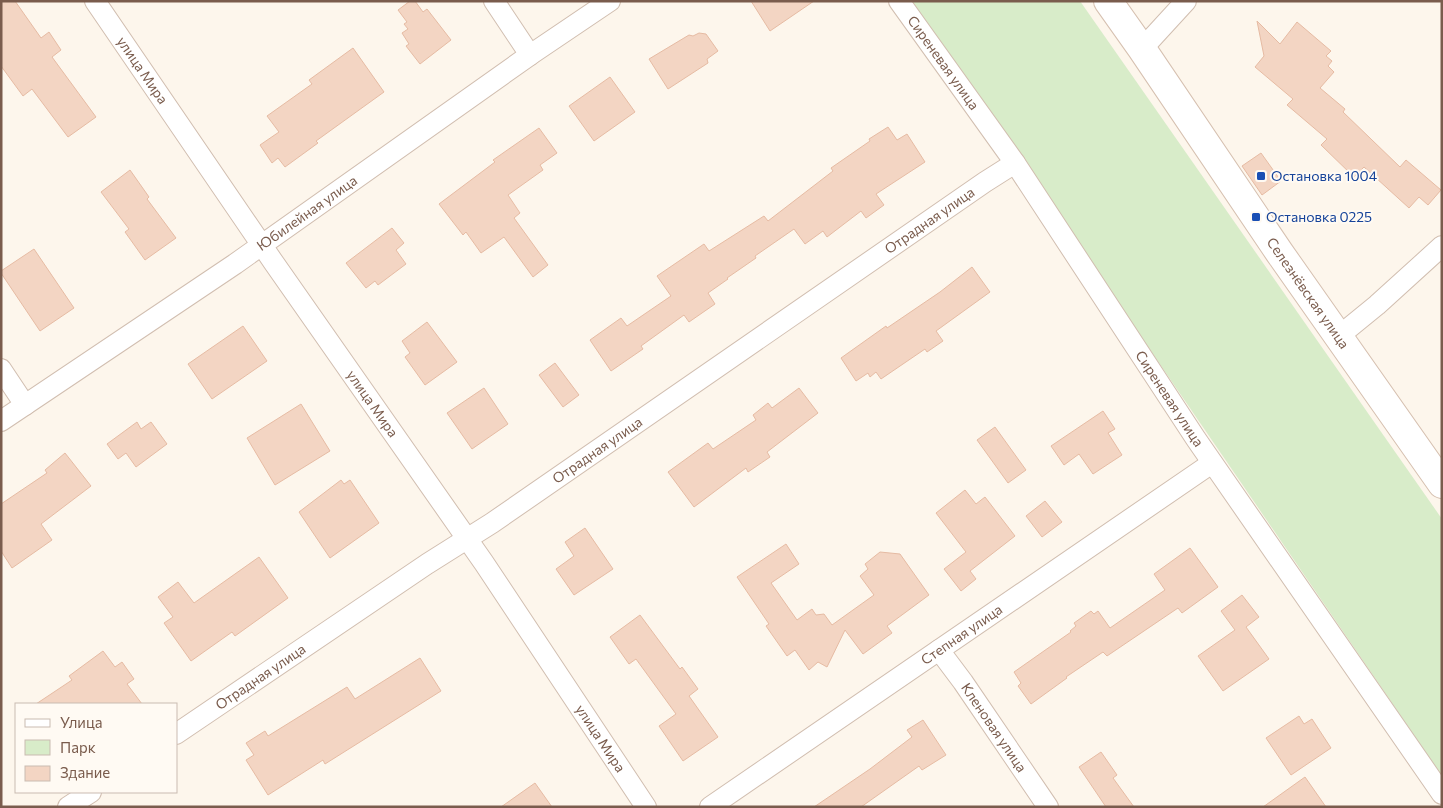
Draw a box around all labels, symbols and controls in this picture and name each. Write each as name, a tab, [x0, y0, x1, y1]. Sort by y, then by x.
street label: Сиреневая улица	[904, 12, 983, 113]
street label: улица Мира	[114, 33, 172, 107]
place label: Остановка 1004	[1271, 167, 1378, 184]
marker: Остановка 1004	[1255, 170, 1267, 182]
street label: Юбилейная улица	[253, 171, 360, 254]
street label: Отрадная улица	[881, 183, 977, 257]
place label: Остановка 0225	[1266, 208, 1372, 225]
marker: Остановка 0225	[1250, 211, 1262, 223]
street label: Селезнёвская улица	[1264, 234, 1353, 352]
street label: Сиреневая улица	[1132, 347, 1208, 450]
street label: улица Мира	[344, 367, 402, 440]
street label: Отрадная улица	[549, 413, 645, 487]
street label: Степная улица	[917, 600, 1005, 668]
street label: Отрадная улица	[212, 640, 309, 713]
street label: Кленовая улица	[958, 679, 1031, 775]
street label: улица Мира	[572, 701, 629, 775]
legend	[15, 703, 178, 793]
text: Улица	[60, 713, 102, 731]
text: Парк	[60, 738, 96, 756]
text: Здание	[60, 763, 110, 781]

